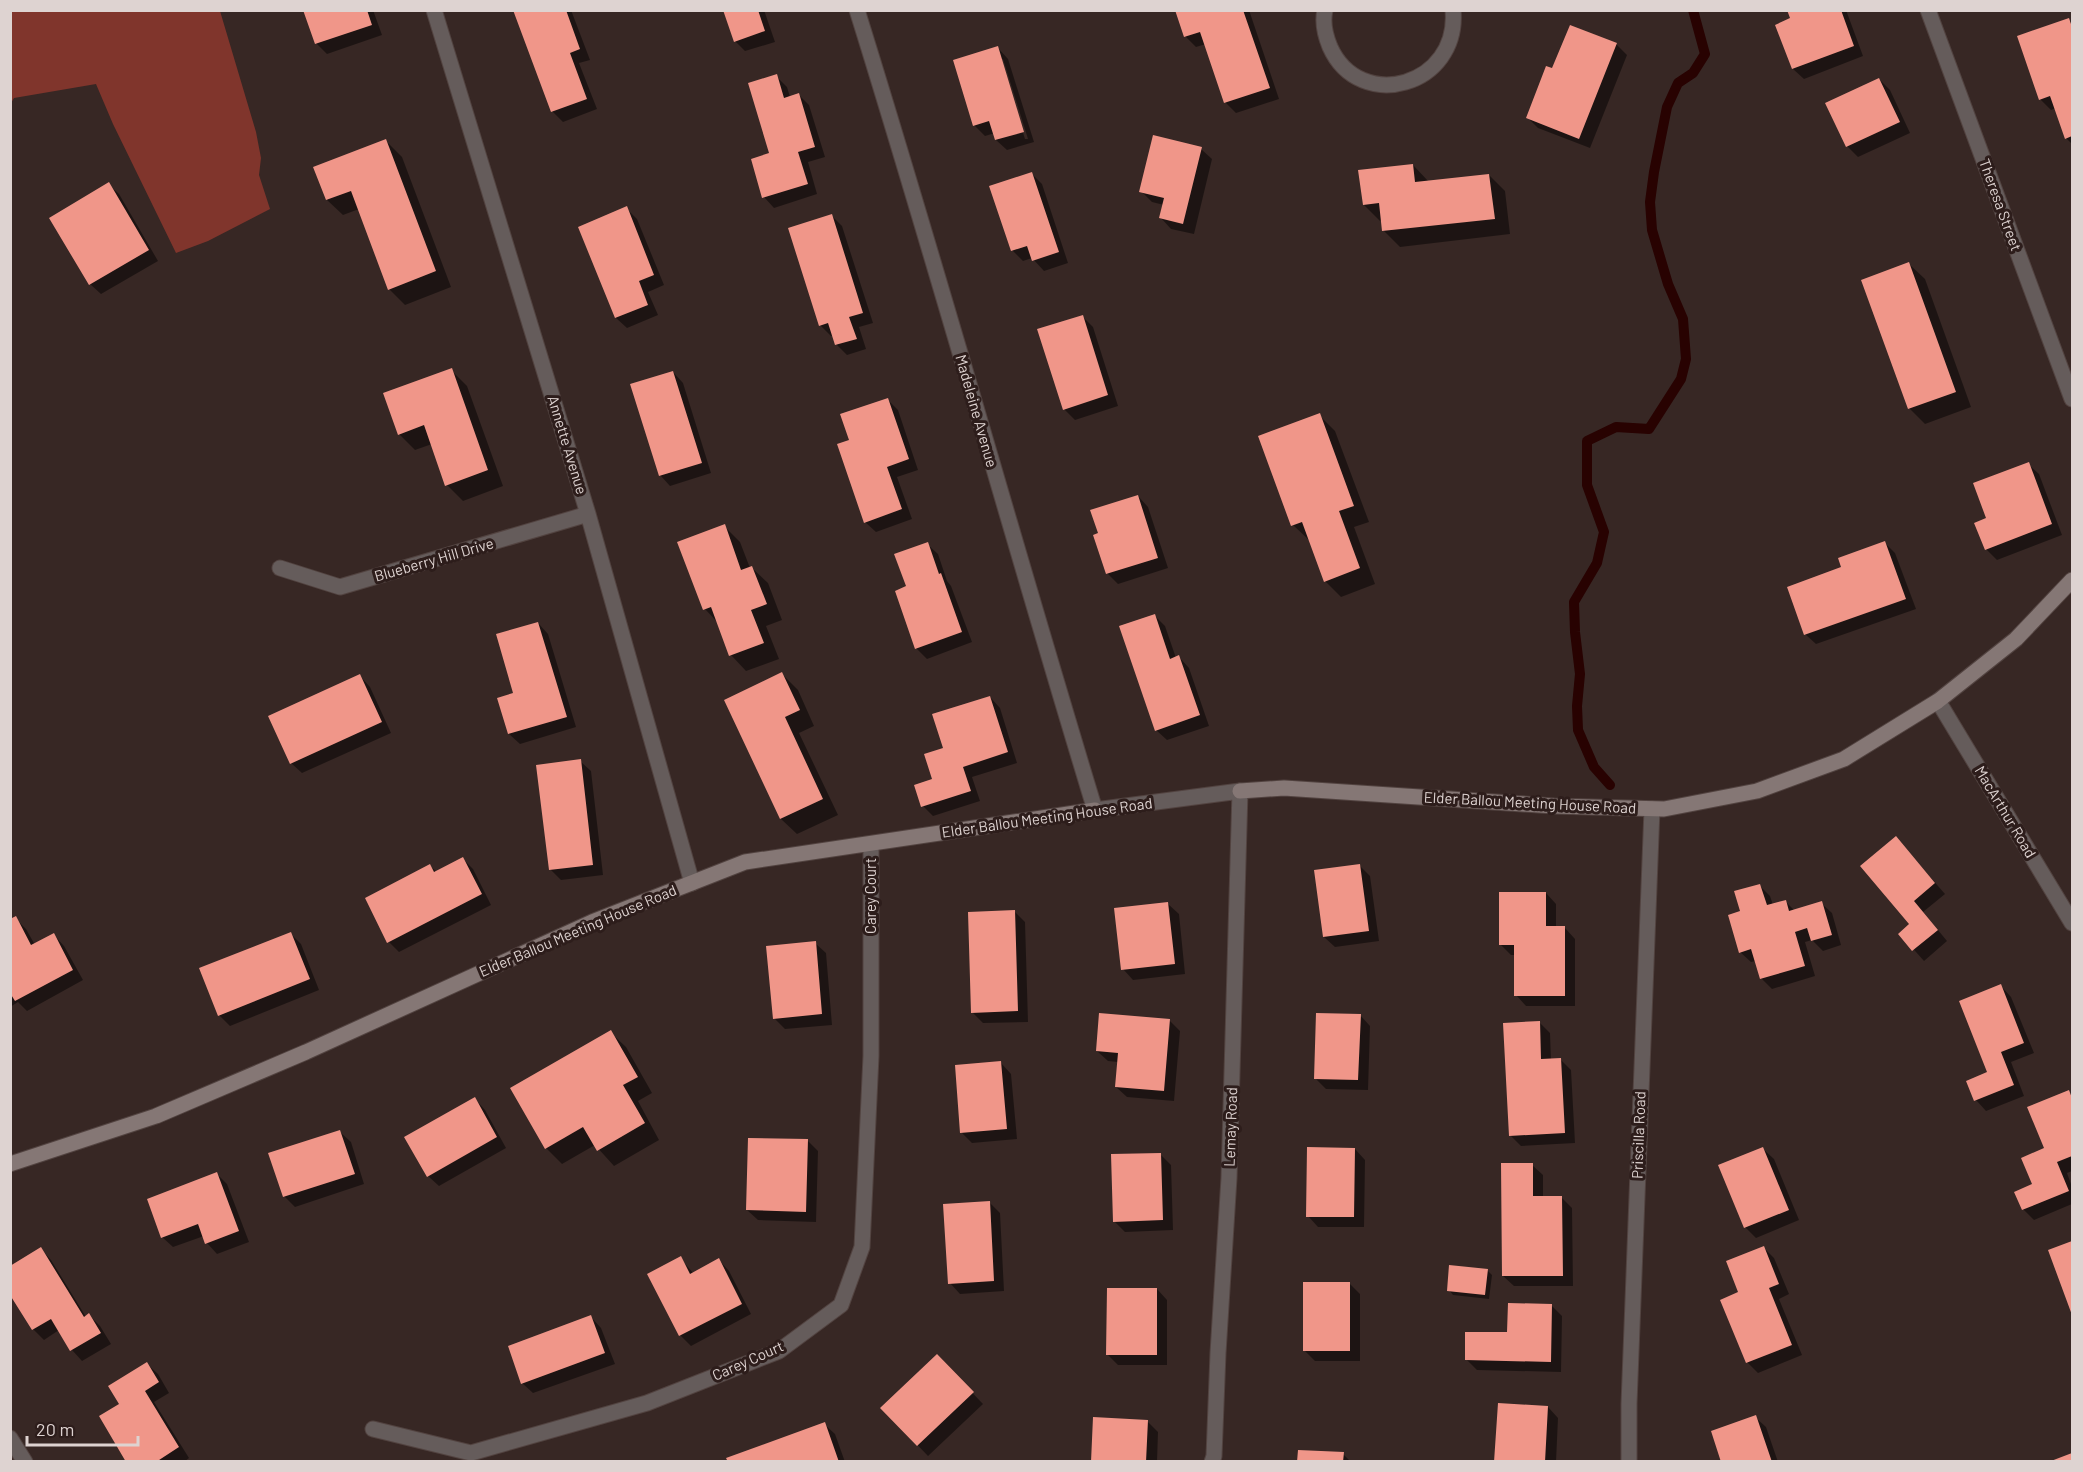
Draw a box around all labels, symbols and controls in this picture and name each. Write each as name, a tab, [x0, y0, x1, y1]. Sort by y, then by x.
street label: Theresa Street	[1976, 156, 2026, 253]
street label: Madeleine Avenue	[952, 352, 1002, 469]
street label: Annette Avenue	[544, 393, 592, 496]
street label: Blueberry Hill Drive	[372, 533, 495, 585]
street label: MacArthur Road	[1971, 762, 2040, 861]
street label: Elder Ballou Meeting House Road	[1423, 787, 1637, 817]
street label: Elder Ballou Meeting House Road	[940, 793, 1153, 841]
street label: Carey Court	[861, 858, 879, 934]
street label: Elder Ballou Meeting House Road	[476, 880, 679, 980]
street label: Lemay Road	[1220, 1087, 1240, 1167]
street label: Priscilla Road	[1627, 1091, 1649, 1179]
street label: Carey Court	[709, 1336, 786, 1384]
scale bar	[27, 1409, 138, 1447]
text: 20 m	[36, 1418, 74, 1440]

